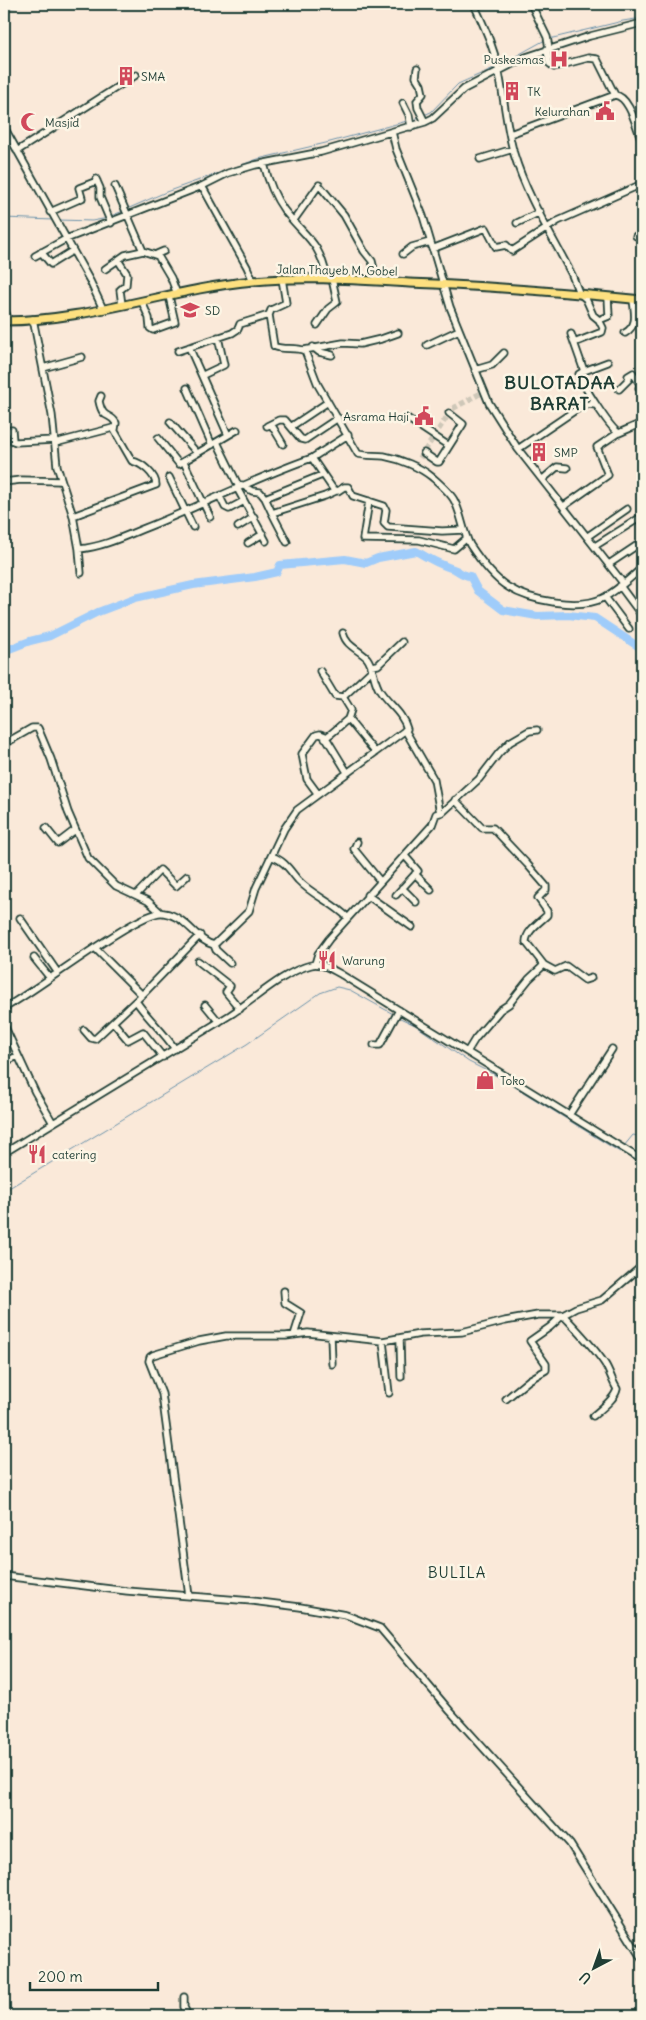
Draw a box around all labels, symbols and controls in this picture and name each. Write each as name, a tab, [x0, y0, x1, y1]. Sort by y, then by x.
hospital icon: Puskesmas	[548, 48, 570, 70]
place label: Puskesmas	[484, 52, 544, 67]
building icon: SMA	[115, 65, 137, 87]
place label: SMA	[141, 69, 165, 84]
building icon: TK	[501, 80, 523, 102]
place label: TK	[527, 84, 541, 99]
public building icon: Kelurahan	[594, 100, 616, 122]
place label: Kelurahan	[534, 104, 590, 119]
mosque icon: Masjid	[19, 111, 41, 133]
place label: Masjid	[45, 115, 79, 130]
street label: Jalan Thayeb M. Gobel	[276, 261, 398, 279]
school or university icon: SD	[179, 299, 201, 321]
place label: SD	[205, 303, 220, 318]
district label: BULOTADAA BARAT	[504, 371, 616, 415]
public building icon: Asrama Haji	[413, 405, 435, 427]
place label: Asrama Haji	[343, 409, 409, 424]
building icon: SMP	[528, 441, 550, 463]
place label: SMP	[554, 445, 578, 460]
restaurant icon: Warung	[316, 949, 338, 971]
place label: Warung	[342, 953, 385, 968]
shop icon: Toko	[474, 1069, 496, 1091]
place label: Toko	[500, 1073, 525, 1088]
restaurant icon: catering	[26, 1143, 48, 1165]
place label: catering	[52, 1147, 96, 1162]
district label: BULILA	[428, 1563, 486, 1582]
north arrow	[568, 1942, 618, 1992]
scale bar	[30, 1960, 158, 1992]
text: 200 m	[38, 1967, 83, 1986]
text: U	[576, 1968, 595, 1988]

